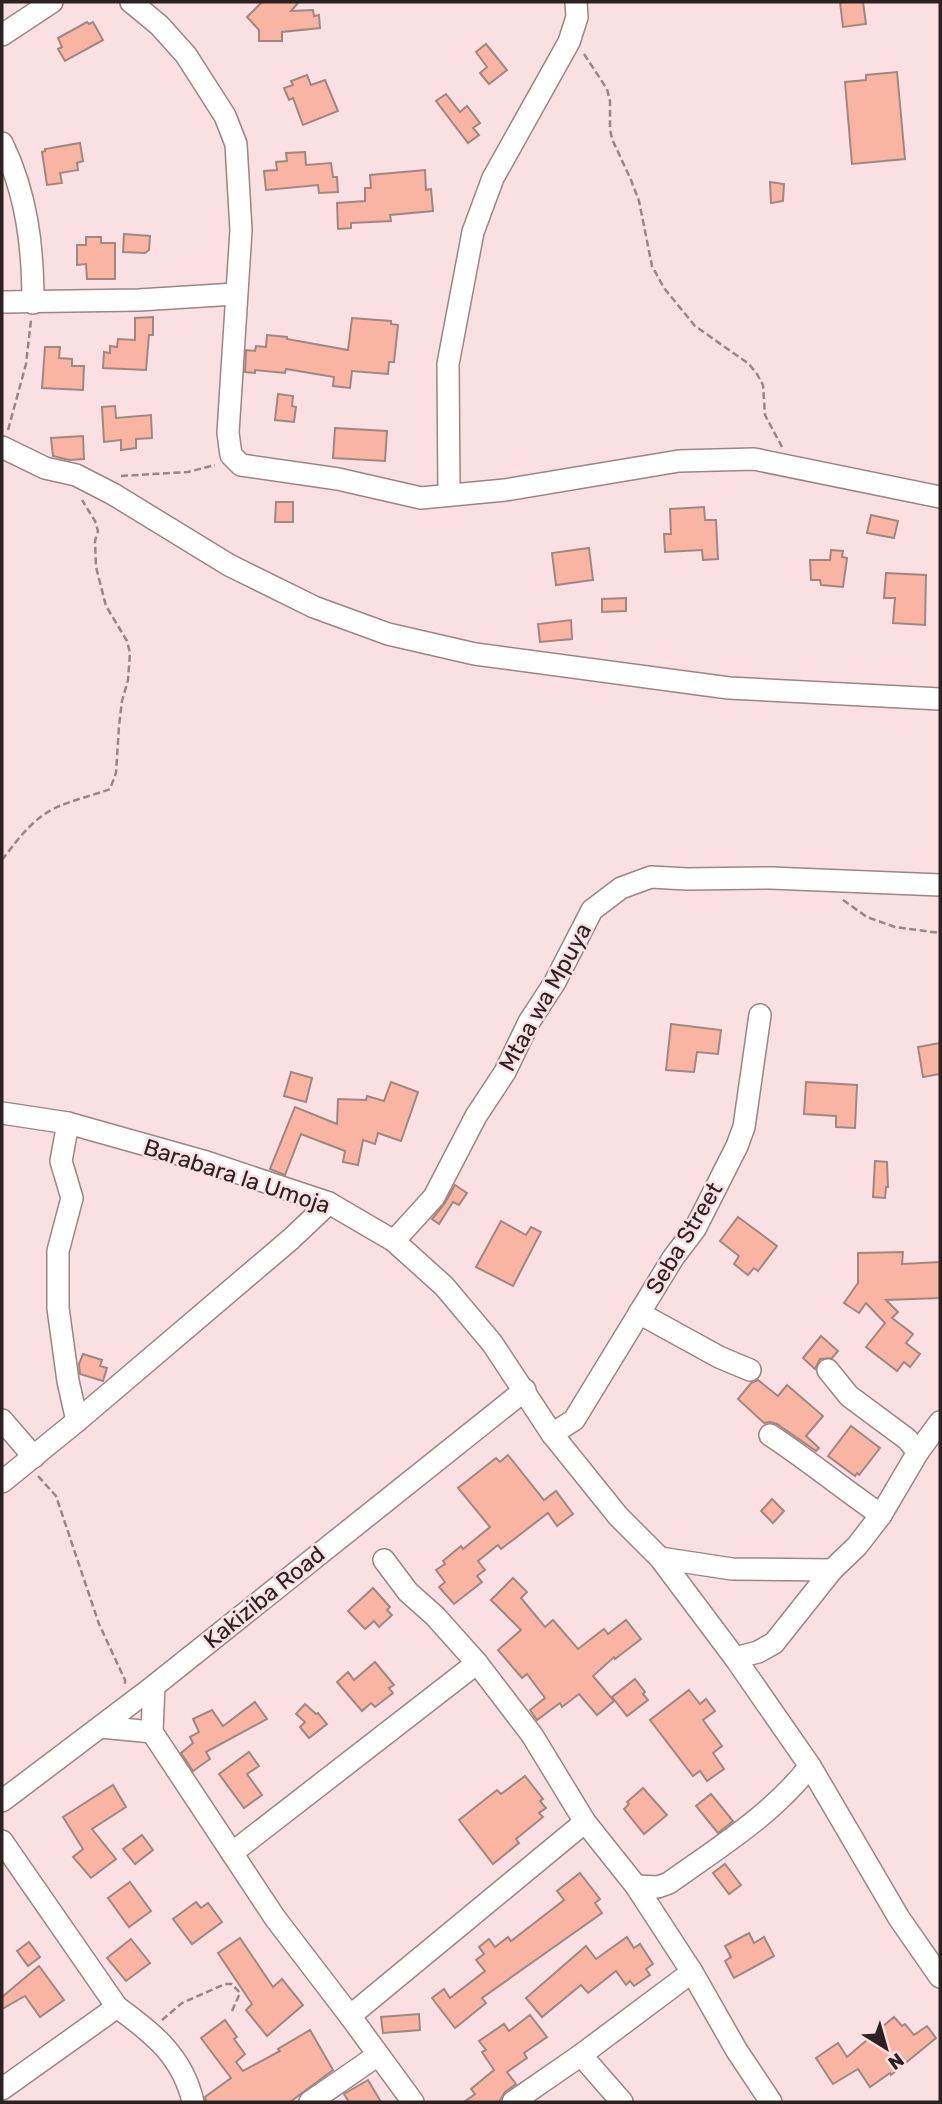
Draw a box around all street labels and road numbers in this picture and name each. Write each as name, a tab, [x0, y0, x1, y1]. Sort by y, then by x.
street label: Mtaa wa Mpuya	[493, 918, 597, 1076]
street label: Barabara la Umoja	[140, 1133, 334, 1219]
street label: Seba Street	[640, 1177, 728, 1299]
street label: Kakiziba Road	[198, 1540, 330, 1654]

